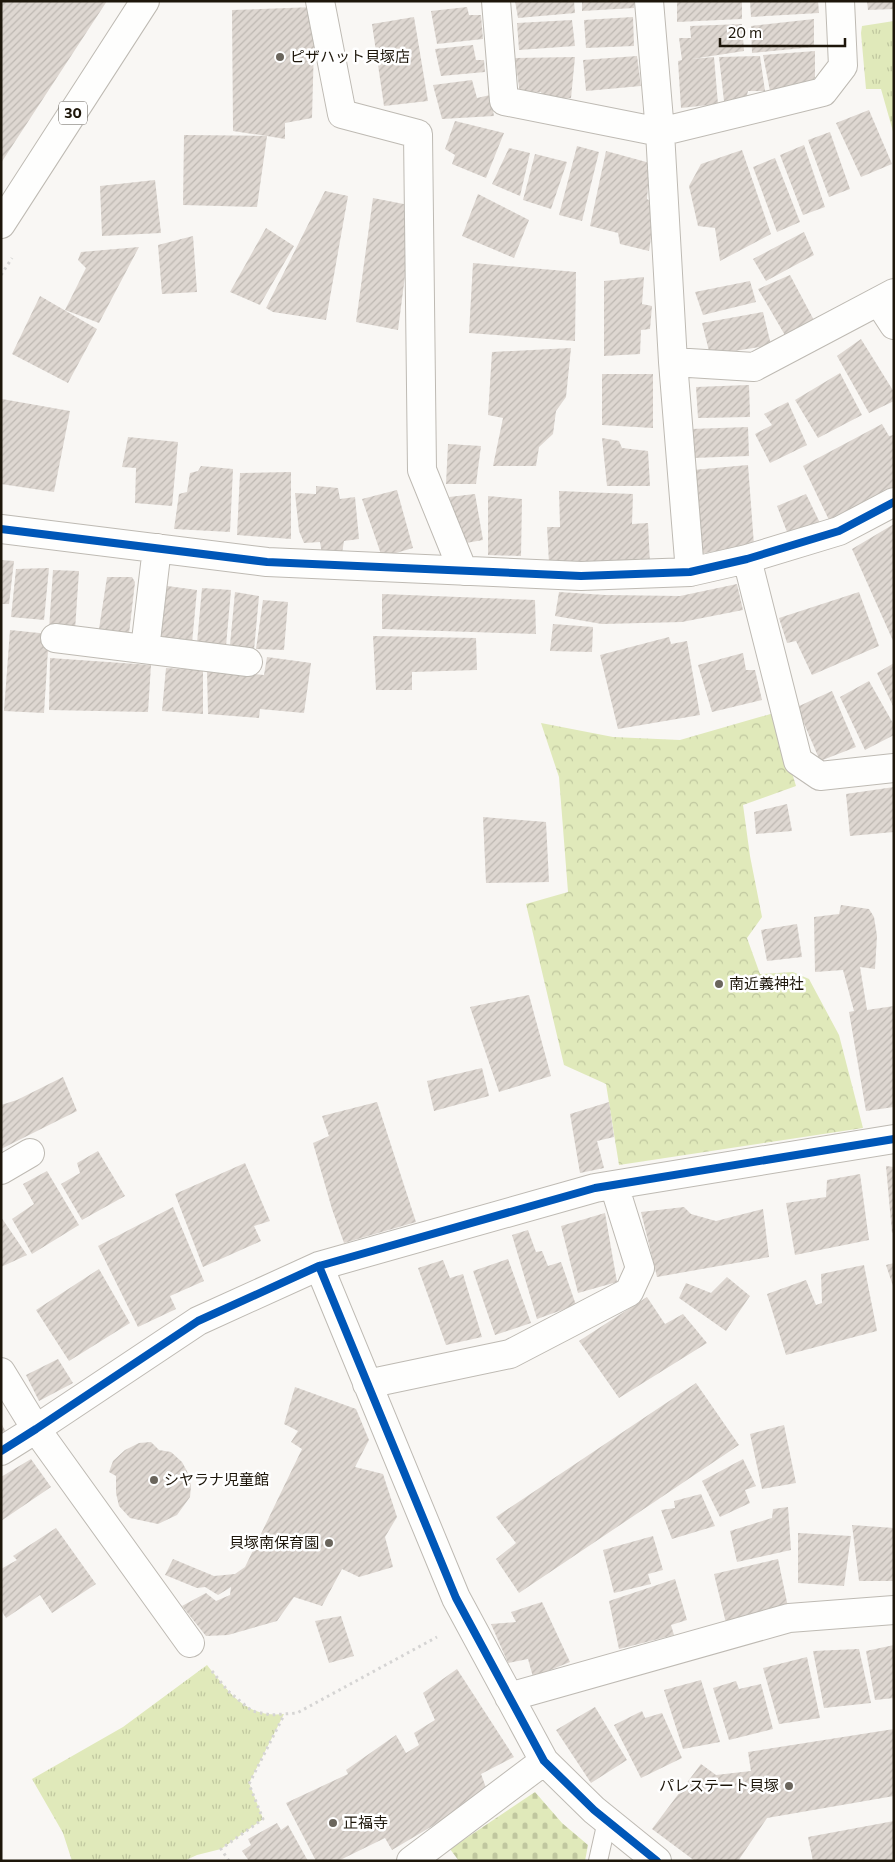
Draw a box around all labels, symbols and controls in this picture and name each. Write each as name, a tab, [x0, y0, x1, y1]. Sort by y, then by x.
scale bar	[720, 15, 845, 47]
text: 20 m	[728, 23, 762, 41]
place label: ピザハット貝塚店	[290, 47, 410, 65]
marker: ピザハット貝塚店	[274, 51, 286, 63]
road number: 30	[59, 102, 87, 125]
place label: 南近義神社	[729, 974, 804, 992]
marker: 南近義神社	[713, 978, 725, 990]
place label: シヤラナ児童館	[164, 1470, 269, 1488]
marker: シヤラナ児童館	[148, 1474, 160, 1486]
place label: 貝塚南保育園	[229, 1533, 319, 1551]
marker: 貝塚南保育園	[323, 1537, 335, 1549]
place label: パレステート貝塚	[659, 1776, 779, 1794]
marker: パレステート貝塚	[783, 1780, 795, 1792]
place label: 正福寺	[343, 1813, 388, 1831]
marker: 正福寺	[327, 1817, 339, 1829]

